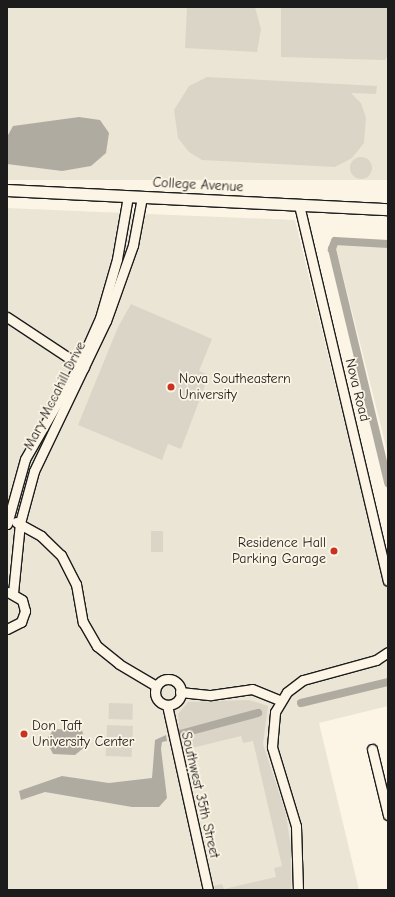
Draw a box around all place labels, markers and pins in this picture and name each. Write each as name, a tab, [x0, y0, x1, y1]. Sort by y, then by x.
place label: Nova Southeastern University	[179, 371, 291, 404]
marker: Nova Southeastern University	[166, 382, 176, 392]
place label: Residence Hall Parking Garage	[232, 535, 326, 568]
marker: Residence Hall Parking Garage	[329, 546, 339, 556]
place label: Don Taft University Center	[32, 718, 134, 750]
marker: Don Taft University Center	[19, 729, 29, 739]

